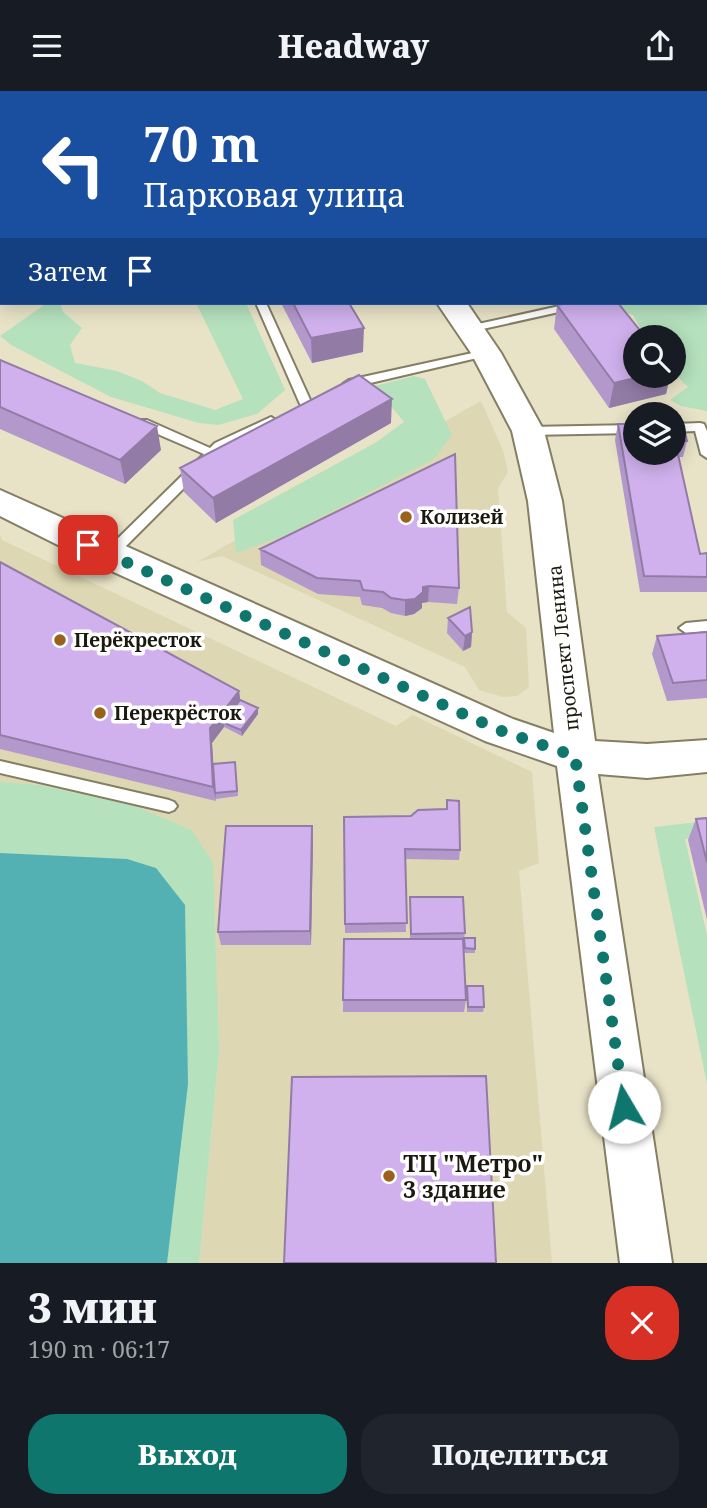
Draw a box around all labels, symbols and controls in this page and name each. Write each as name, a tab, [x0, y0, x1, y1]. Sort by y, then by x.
text: Headway	[278, 24, 429, 67]
icon: menu	[28, 27, 66, 65]
icon: share	[641, 27, 679, 65]
text: 70 m	[143, 110, 259, 176]
icon: left	[28, 119, 119, 210]
text: Парковая улица	[143, 173, 406, 216]
icon: arrive	[121, 252, 159, 290]
text: Затем	[28, 253, 107, 289]
map controls	[623, 325, 686, 465]
button: search	[623, 325, 686, 388]
button: layers	[623, 402, 686, 465]
place label: Колизей	[420, 504, 504, 530]
marker: Колизей	[398, 509, 414, 525]
pin	[58, 515, 118, 575]
icon: arrive	[69, 526, 107, 564]
street label: проспект Ленина	[541, 564, 585, 732]
place label: Перёкресток	[74, 627, 202, 653]
marker: Перёкресток	[52, 632, 68, 648]
place label: Перекрёсток	[114, 700, 242, 726]
marker: Перекрёсток	[92, 705, 108, 721]
position arrow	[587, 1070, 661, 1144]
place label: ТЦ "Метро" 3 здание	[403, 1147, 543, 1205]
marker: ТЦ "Метро" 3 здание	[381, 1168, 397, 1184]
text: 3 мин	[28, 1278, 157, 1335]
button: close	[605, 1286, 679, 1360]
text: 190 m · 06:17	[28, 1333, 170, 1365]
button: Выход	[28, 1414, 347, 1494]
button: Поделиться	[361, 1414, 679, 1494]

